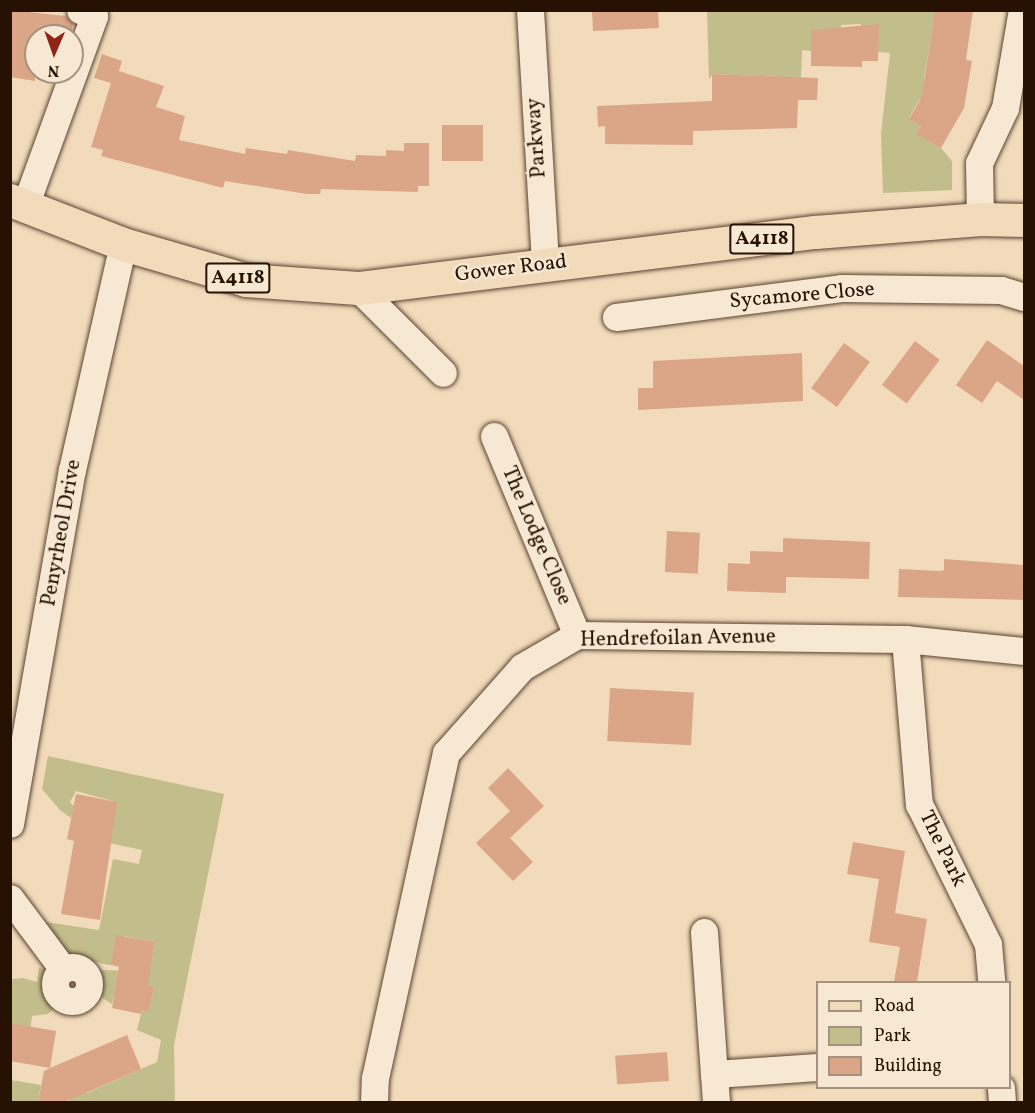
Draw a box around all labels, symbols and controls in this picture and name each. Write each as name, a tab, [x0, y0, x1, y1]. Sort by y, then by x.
north arrow	[24, 24, 84, 84]
text: N	[47, 59, 60, 81]
street label: Parkway	[522, 97, 552, 179]
road number: A4118	[729, 222, 795, 256]
street label: Gower Road	[454, 250, 568, 288]
road number: A4118	[205, 261, 271, 295]
street label: Sycamore Close	[728, 277, 876, 315]
street label: Penyrheol Drive	[37, 458, 87, 608]
street label: The Lodge Close	[495, 463, 577, 609]
street label: Hendrefoilan Avenue	[580, 625, 776, 653]
street label: The Park	[913, 807, 971, 891]
legend	[816, 981, 1011, 1089]
text: Road	[874, 994, 915, 1019]
text: Park	[874, 1024, 911, 1049]
text: Building	[874, 1054, 942, 1079]

